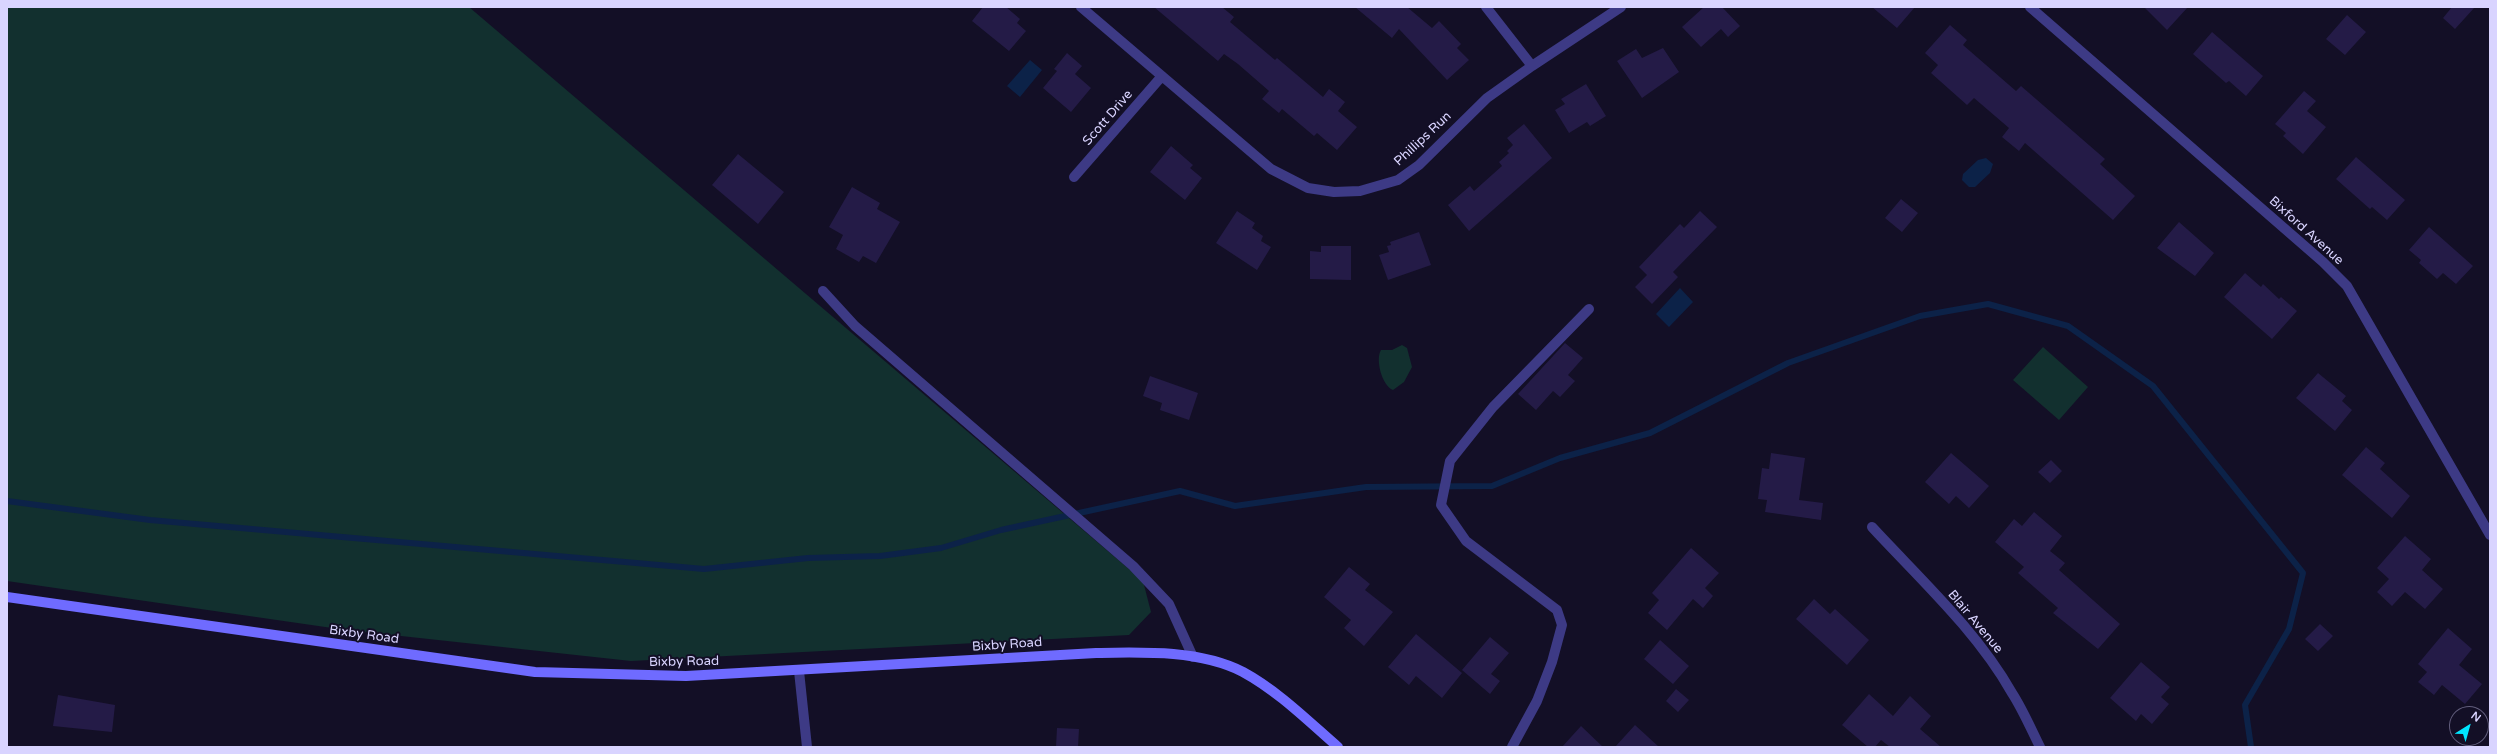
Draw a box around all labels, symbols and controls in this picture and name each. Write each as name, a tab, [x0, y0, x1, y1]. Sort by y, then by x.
street label: Scott Drive	[1080, 87, 1136, 149]
street label: Phillips Run	[1391, 109, 1455, 169]
street label: Bixford Avenue	[2266, 193, 2346, 269]
street label: Blair Avenue	[1944, 587, 2006, 657]
street label: Bixby Road	[328, 622, 400, 648]
street label: Bixby Road	[971, 635, 1043, 655]
street label: Bixby Road	[649, 654, 719, 670]
north arrow	[2449, 706, 2489, 746]
text: N	[2468, 709, 2483, 725]

